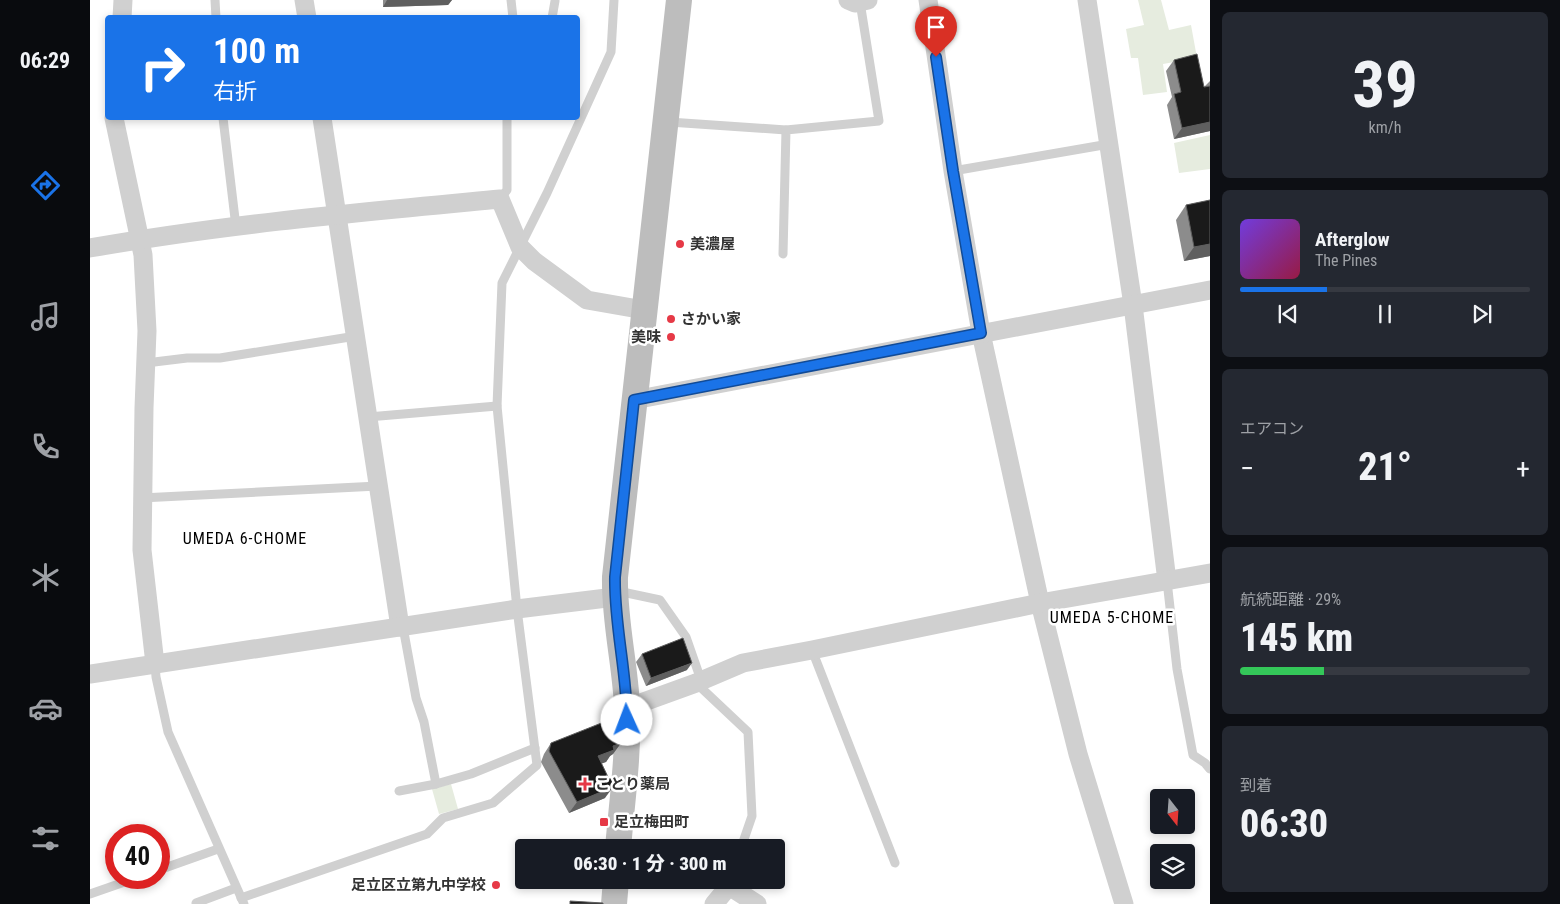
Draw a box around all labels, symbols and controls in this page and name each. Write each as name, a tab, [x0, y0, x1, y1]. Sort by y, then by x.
pin	[915, 6, 957, 57]
icon: arrive	[922, 13, 950, 41]
text: 100 m	[213, 31, 300, 72]
icon: right	[130, 35, 195, 100]
text: 39	[1352, 47, 1418, 123]
text: 06:29	[20, 48, 70, 73]
text: 右折	[213, 79, 257, 104]
text: km/h	[1369, 118, 1401, 137]
icon: directions	[28, 168, 63, 203]
text: Afterglow	[1315, 228, 1389, 251]
place label: 美濃屋	[690, 235, 735, 253]
marker: 美濃屋	[674, 238, 686, 250]
text: The Pines	[1315, 251, 1377, 270]
icon: music	[28, 299, 63, 334]
icon: previous	[1274, 300, 1302, 328]
icon: pause	[1371, 300, 1399, 328]
icon: next	[1468, 300, 1496, 328]
place label: さかい家	[681, 310, 741, 328]
marker: さかい家	[665, 313, 677, 325]
place label: 美味	[631, 328, 661, 346]
marker: 美味	[665, 331, 677, 343]
text: エアコン	[1240, 419, 1304, 438]
icon: phone	[28, 429, 63, 464]
text: 21°	[1358, 445, 1412, 489]
text: −	[1240, 452, 1254, 485]
text: +	[1516, 452, 1530, 485]
district label: UMEDA 6-CHOME	[183, 529, 307, 548]
icon: climate	[28, 560, 63, 595]
text: 航続距離 · 29%	[1240, 590, 1341, 609]
district label: UMEDA 5-CHOME	[1050, 608, 1174, 627]
text: 145 km	[1240, 616, 1353, 660]
icon: car	[28, 691, 63, 726]
position arrow	[600, 693, 652, 745]
place label: ことり薬局	[595, 775, 670, 793]
text: 到着	[1240, 776, 1272, 795]
marker: ことり薬局	[579, 778, 591, 790]
north arrow	[1150, 789, 1195, 834]
map controls	[1150, 789, 1195, 889]
text: 06:30	[1240, 802, 1328, 846]
place label: 足立梅田町	[614, 813, 689, 831]
marker: 足立梅田町	[598, 816, 610, 828]
icon: filters	[28, 821, 63, 856]
speed limit sign: 40	[105, 824, 170, 889]
button: layers	[1150, 844, 1195, 889]
text: 06:30 · 1 分 · 300 m	[573, 852, 727, 875]
place label: 足立区立第九中学校	[351, 876, 486, 894]
marker: 足立区立第九中学校	[490, 879, 502, 891]

